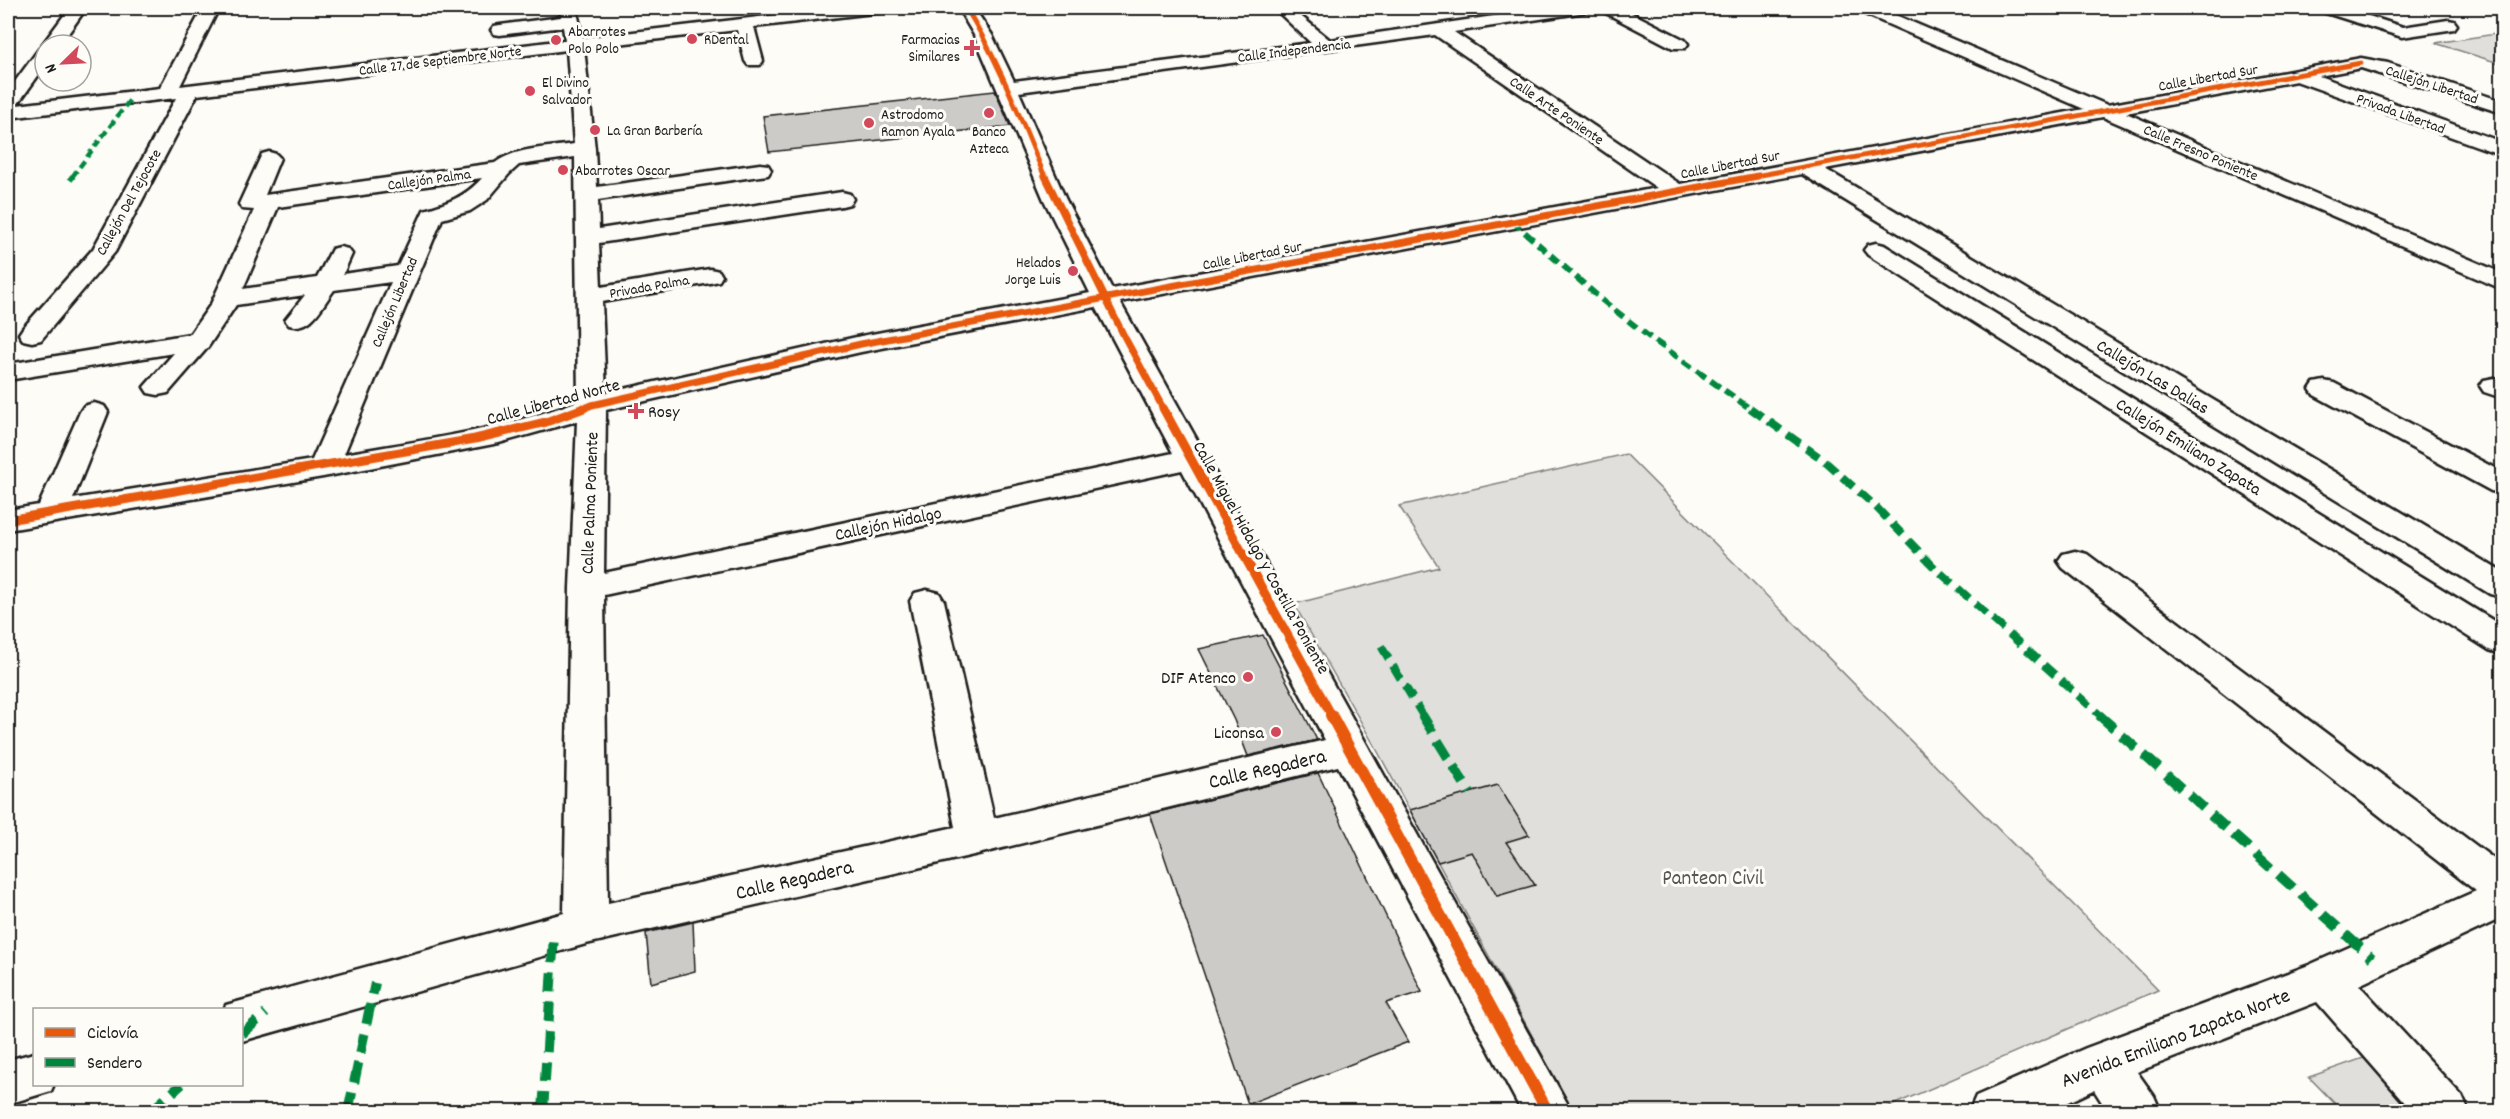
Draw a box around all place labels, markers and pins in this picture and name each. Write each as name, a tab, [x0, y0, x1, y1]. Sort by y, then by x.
place label: Abarrotes Polo Polo	[568, 22, 626, 61]
place label: RDental	[704, 30, 749, 52]
place label: Farmacias Similares	[901, 30, 960, 69]
marker: RDental	[685, 32, 699, 46]
marker: Abarrotes Polo Polo	[549, 33, 563, 47]
marker: Farmacias Similares	[965, 41, 979, 55]
place label: El Divino Salvador	[542, 73, 592, 112]
marker: El Divino Salvador	[523, 84, 537, 98]
place label: Astrodomo Ramon Ayala	[881, 105, 956, 144]
marker: Banco Azteca	[982, 106, 996, 120]
marker: Astrodomo Ramon Ayala	[862, 116, 876, 130]
place label: La Gran Barbería	[607, 121, 703, 143]
place label: Banco Azteca	[969, 122, 1010, 161]
marker: La Gran Barbería	[588, 123, 602, 137]
place label: Abarrotes Oscar	[575, 161, 670, 183]
marker: Abarrotes Oscar	[556, 163, 570, 177]
place label: Helados Jorge Luis	[1005, 253, 1061, 292]
marker: Helados Jorge Luis	[1066, 264, 1080, 278]
place label: Rosy	[648, 401, 680, 426]
marker: Rosy	[629, 404, 643, 418]
place label: DIF Atenco	[1161, 667, 1236, 692]
marker: DIF Atenco	[1241, 670, 1255, 684]
place label: Liconsa	[1214, 722, 1265, 747]
marker: Liconsa	[1269, 725, 1283, 739]

